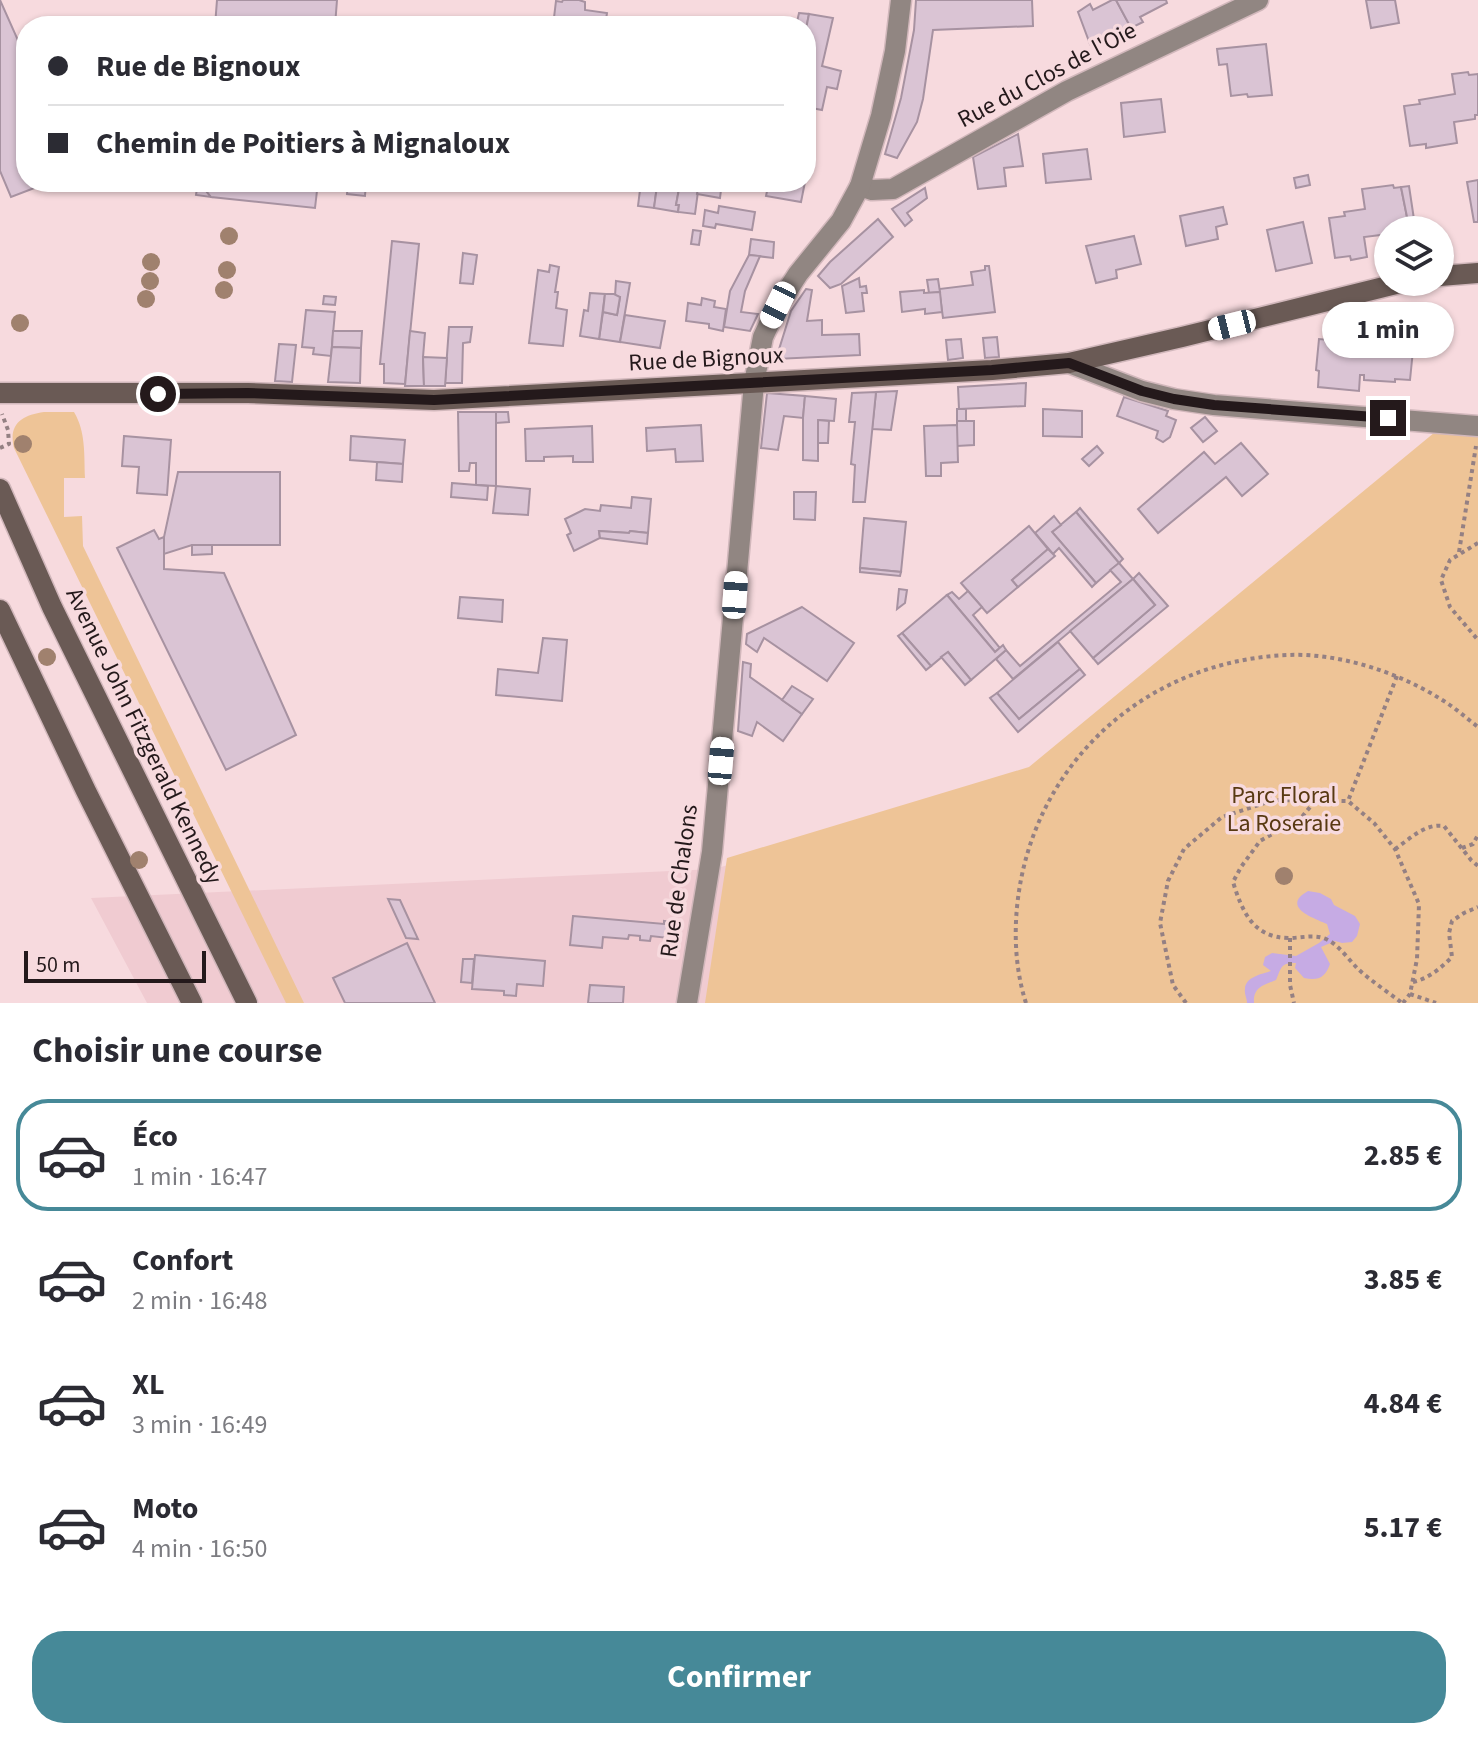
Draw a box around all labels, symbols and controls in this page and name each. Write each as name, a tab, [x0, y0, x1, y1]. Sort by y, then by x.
street label: Rue du Clos de l'Oie	[951, 13, 1143, 137]
text: Rue de Bignoux	[96, 45, 300, 88]
text: Chemin de Poitiers à Mignaloux	[96, 122, 510, 165]
map controls	[1374, 216, 1454, 296]
button: layers	[1374, 216, 1454, 296]
car	[757, 278, 799, 332]
callout: 1 min	[1322, 302, 1454, 358]
car	[1206, 308, 1258, 342]
text: 1 min	[1356, 311, 1420, 348]
street label: Rue de Bignoux	[627, 337, 785, 381]
route start	[140, 376, 176, 412]
route end	[1370, 400, 1406, 436]
car	[721, 570, 749, 620]
street label: Avenue John Fitzgerald Kennedy	[57, 582, 231, 890]
car	[707, 736, 735, 786]
park label: Parc Floral La Roseraie	[1227, 778, 1341, 841]
street label: Rue de Chalons	[651, 802, 707, 960]
scale bar	[24, 947, 206, 983]
text: 50 m	[36, 949, 81, 981]
text: Choisir une course	[32, 1025, 323, 1076]
text: Éco	[132, 1115, 178, 1158]
icon: car	[36, 1119, 108, 1191]
text: 2.85 €	[1364, 1134, 1442, 1177]
text: 1 min · 16:47	[132, 1158, 267, 1195]
text: Confort	[132, 1239, 233, 1282]
icon: car	[36, 1243, 108, 1315]
text: 3.85 €	[1364, 1258, 1442, 1301]
text: 2 min · 16:48	[132, 1282, 267, 1319]
text: XL	[132, 1363, 165, 1406]
icon: car	[36, 1367, 108, 1439]
text: 4.84 €	[1364, 1382, 1442, 1425]
text: 3 min · 16:49	[132, 1406, 267, 1443]
text: Moto	[132, 1487, 198, 1530]
icon: car	[36, 1491, 108, 1563]
text: 5.17 €	[1364, 1506, 1442, 1549]
text: 4 min · 16:50	[132, 1530, 267, 1567]
button: Confirmer	[32, 1631, 1446, 1723]

